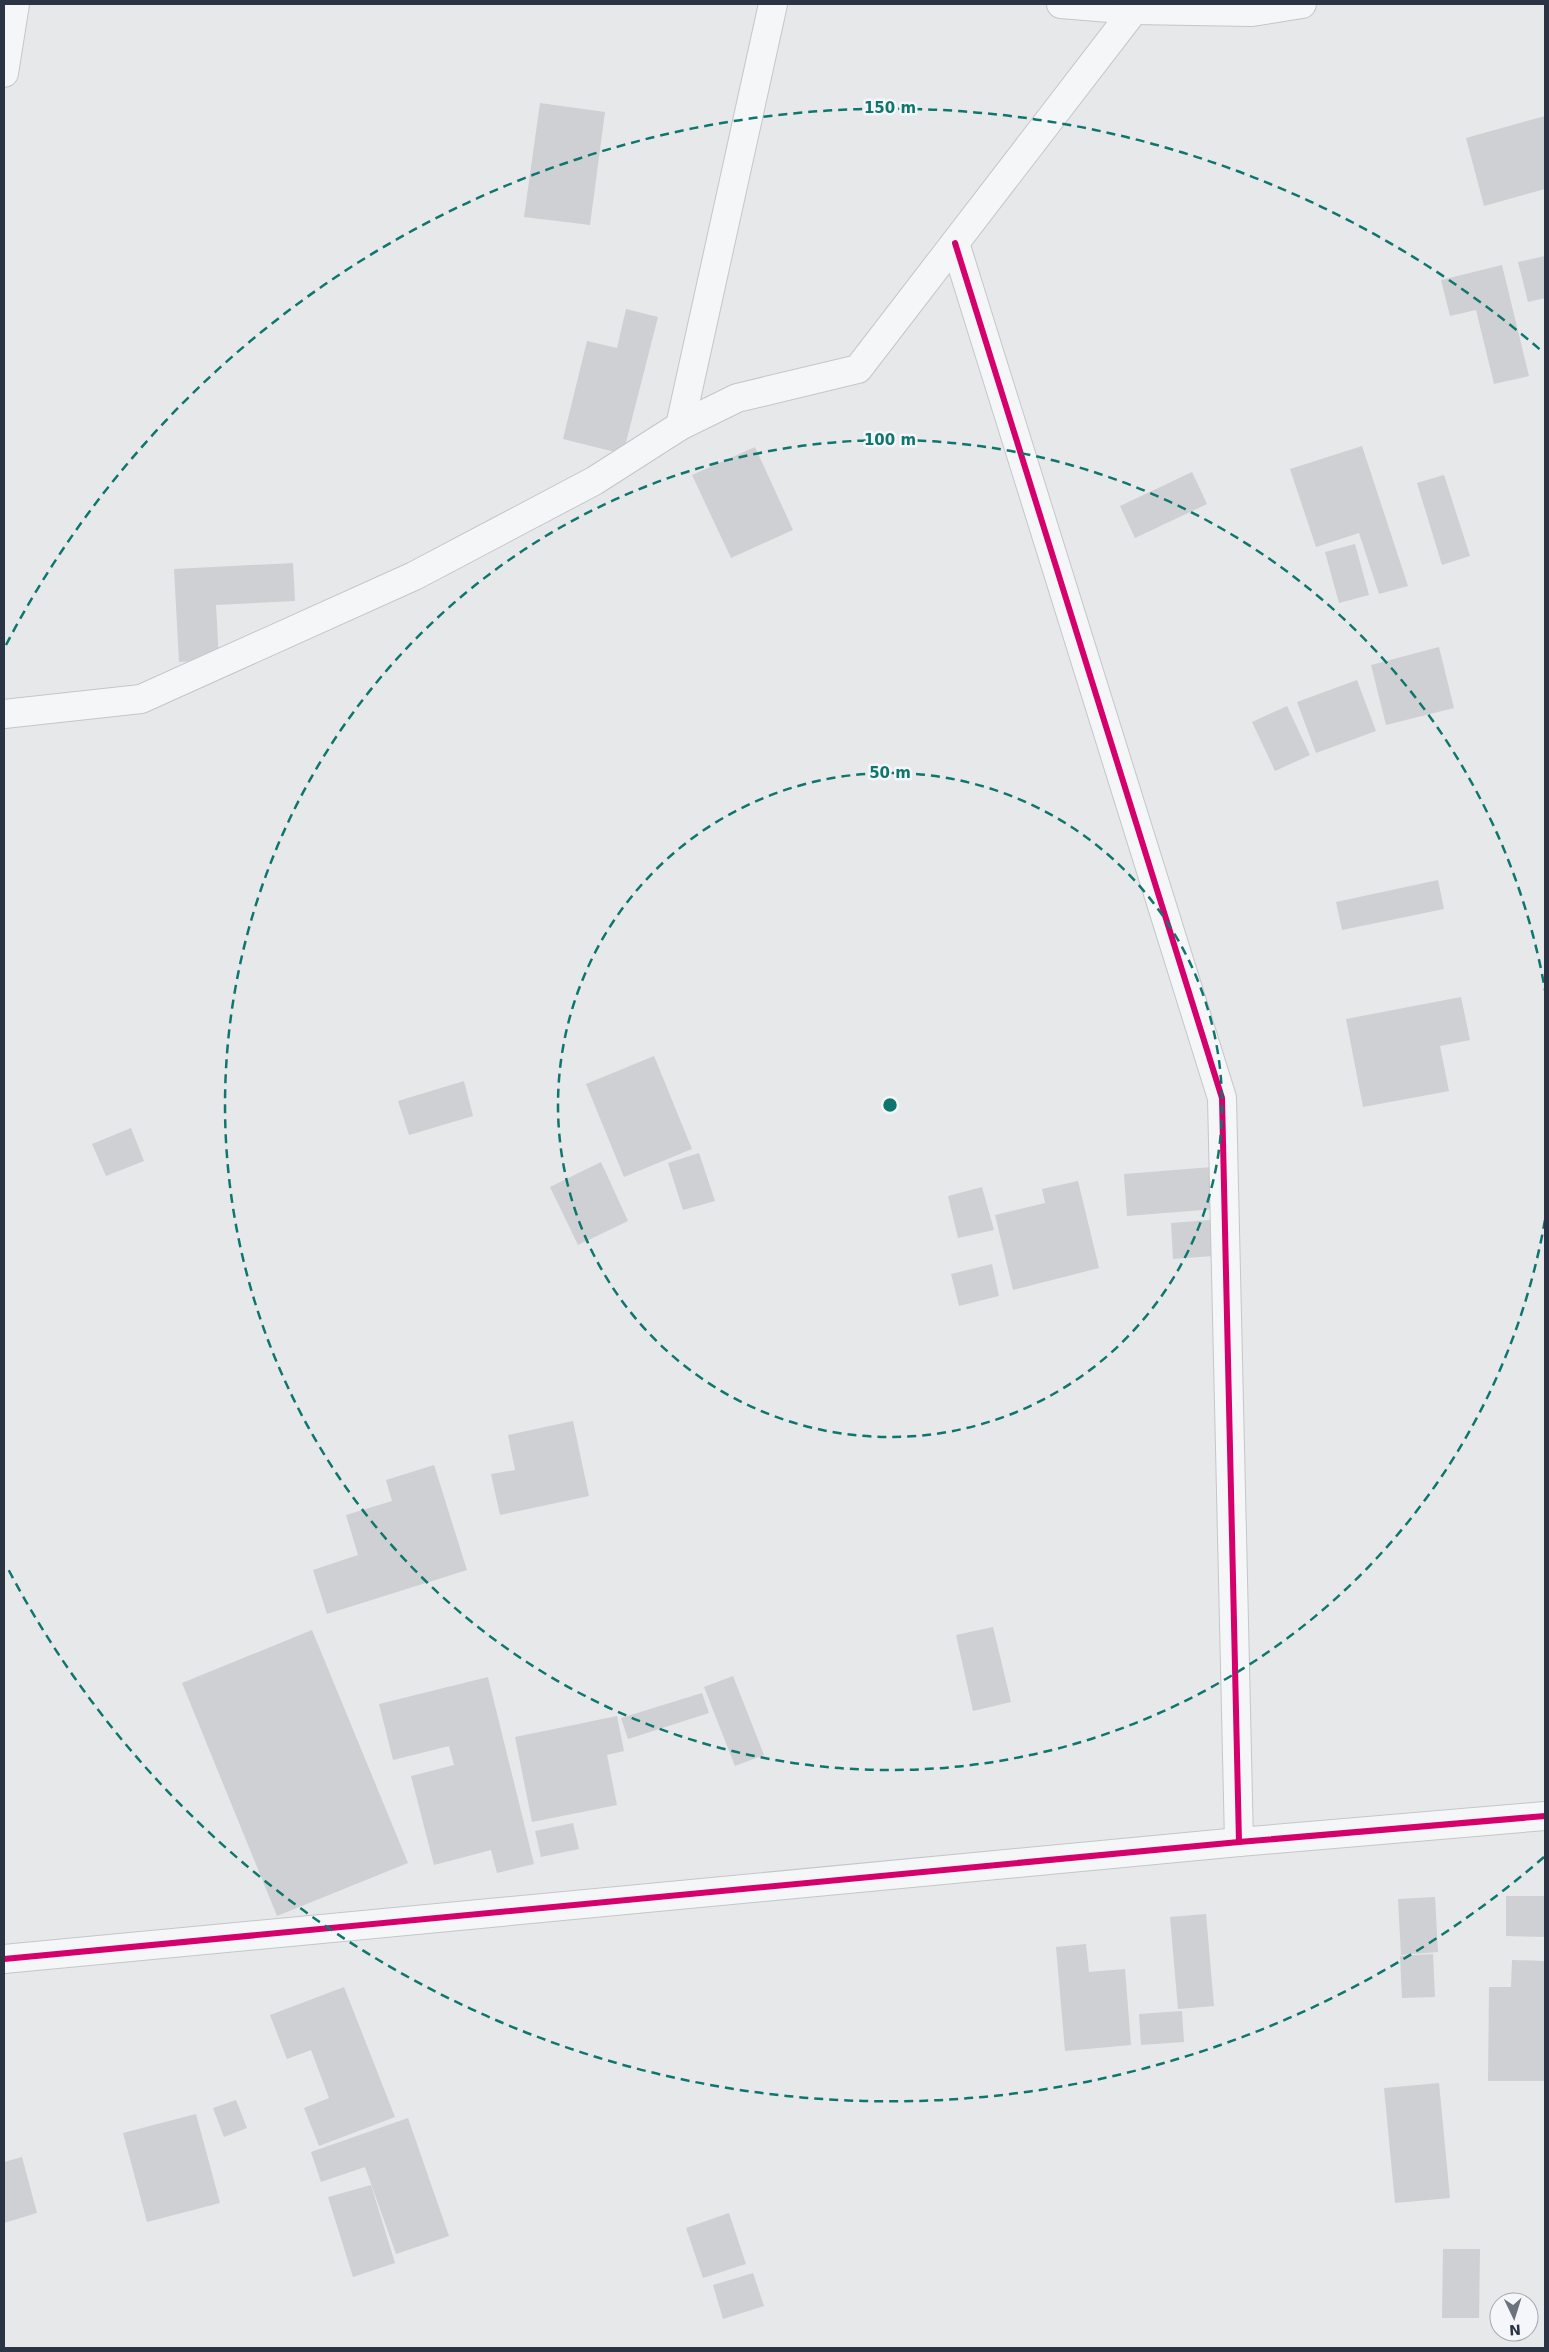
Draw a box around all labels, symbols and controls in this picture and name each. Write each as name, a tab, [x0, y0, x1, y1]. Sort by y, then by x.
text: 150 m	[864, 99, 916, 117]
text: 100 m	[864, 431, 916, 449]
text: 50 m	[869, 764, 911, 782]
centre of rings	[881, 1096, 899, 1114]
north arrow	[1489, 2292, 1539, 2342]
text: N	[1509, 2322, 1521, 2338]

